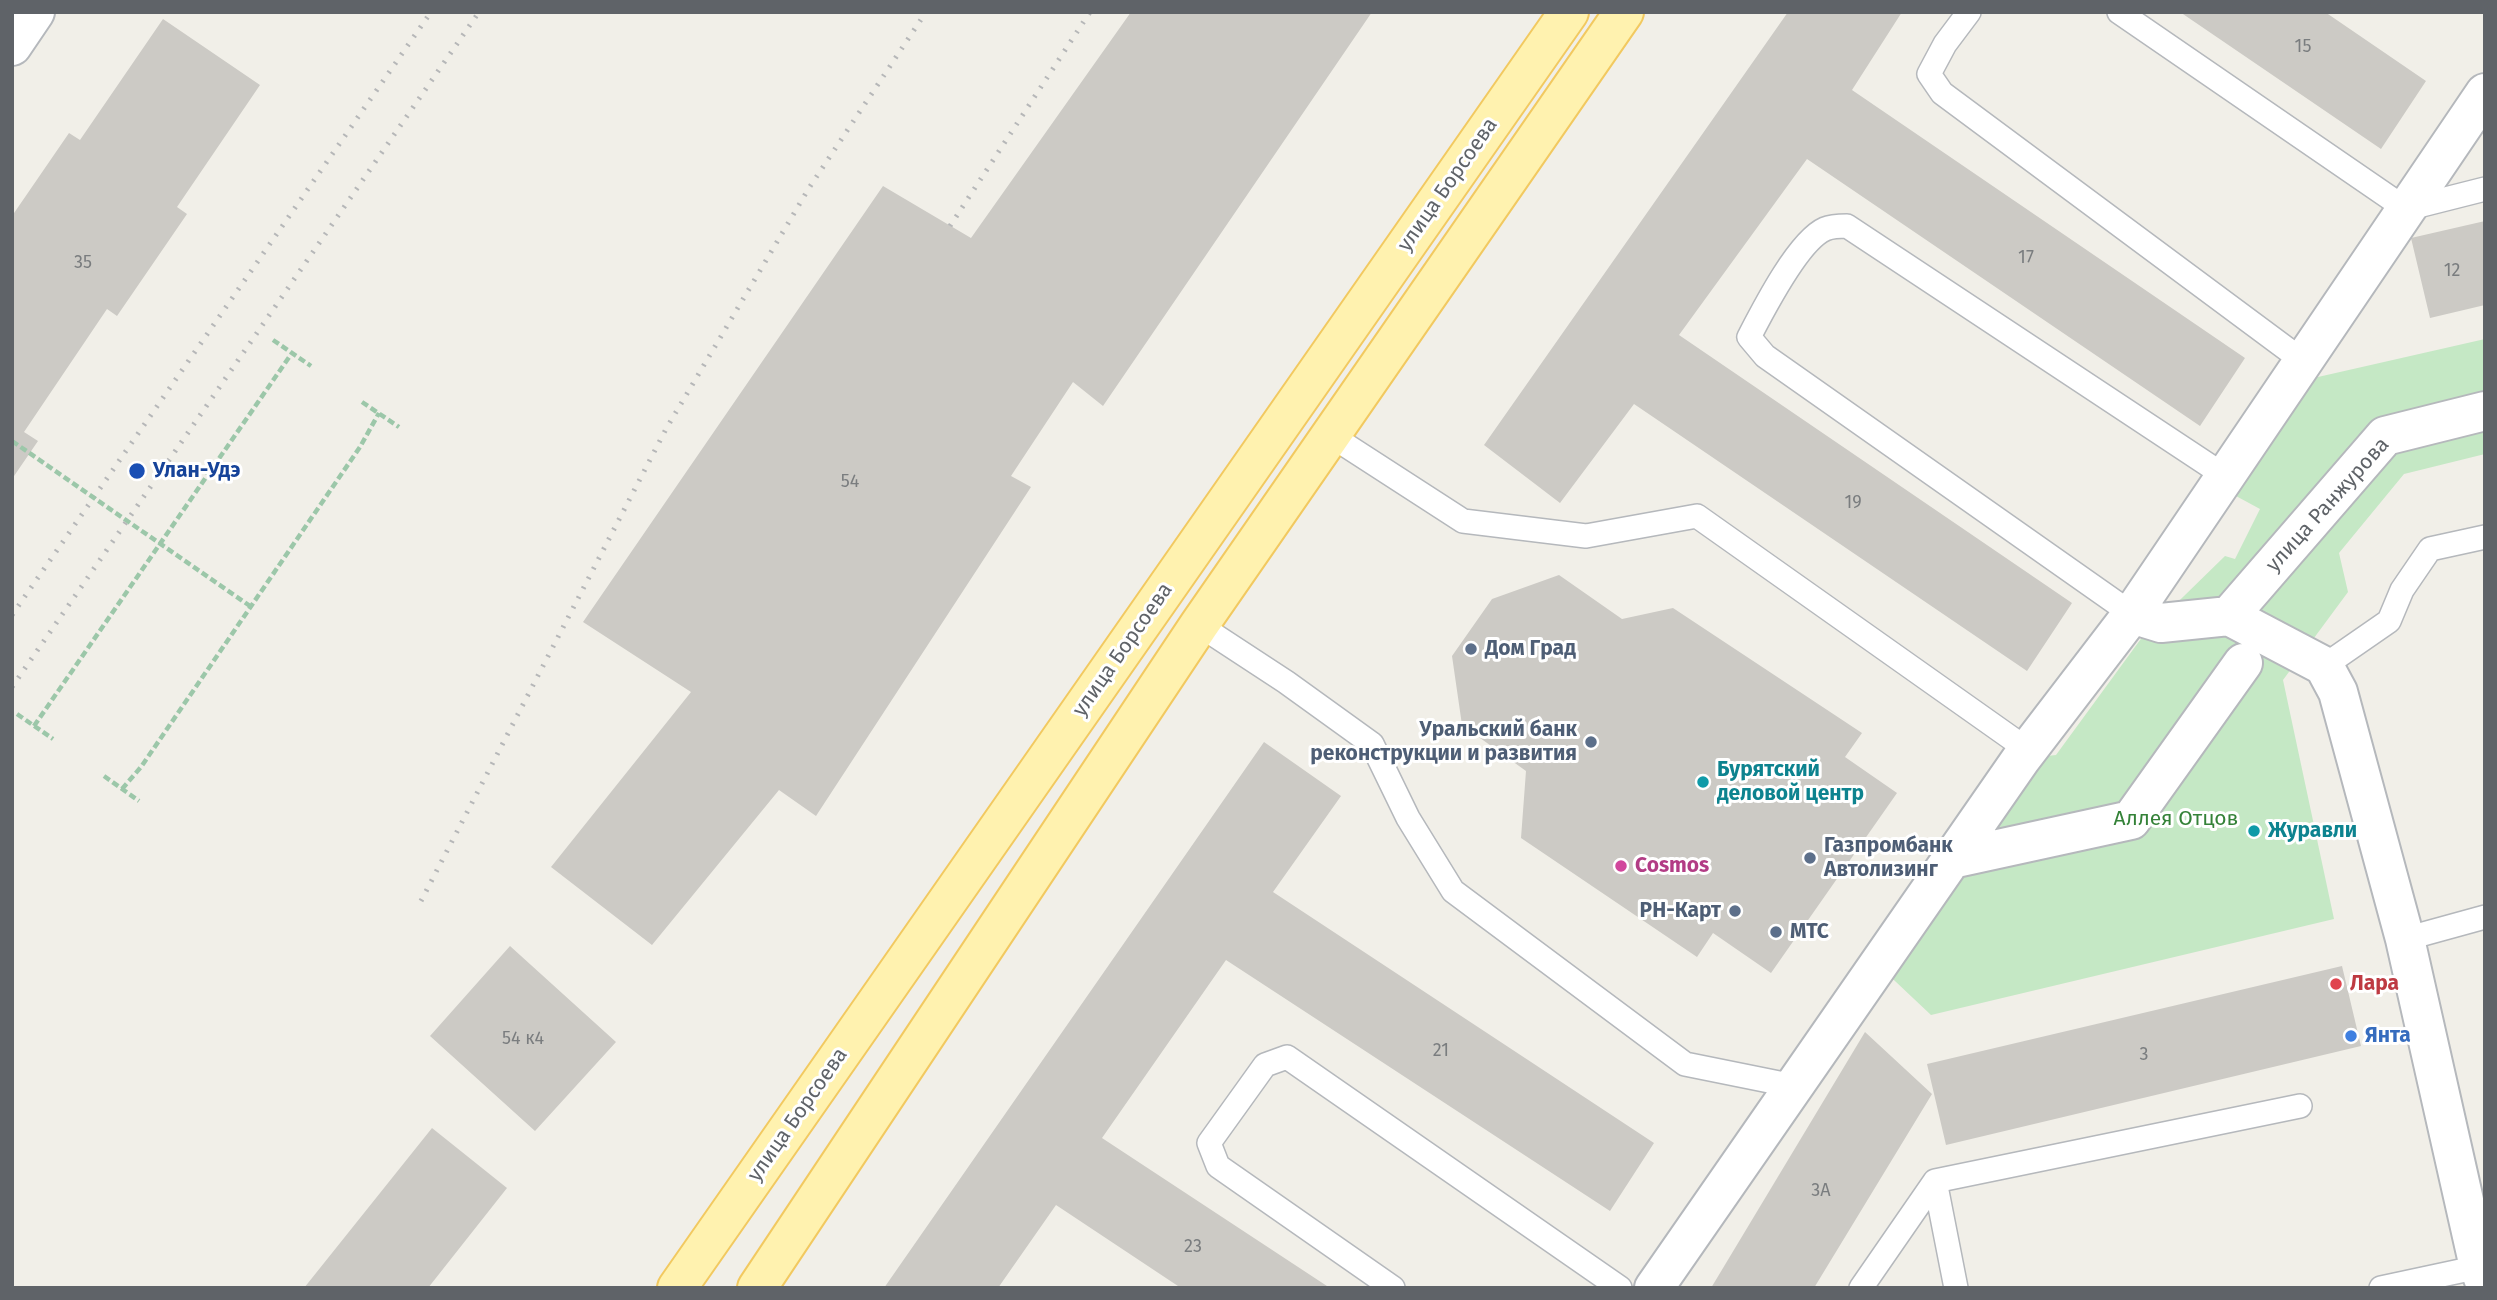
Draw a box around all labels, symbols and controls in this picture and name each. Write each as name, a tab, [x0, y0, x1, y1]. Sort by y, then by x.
house number: 15	[2295, 36, 2311, 58]
street label: улица Борсоева	[1393, 113, 1503, 257]
house number: 17	[2018, 247, 2034, 269]
house number: 35	[74, 252, 92, 274]
house number: 12	[2444, 260, 2460, 282]
street label: улица Ранжурова	[2261, 433, 2395, 577]
place label: Улан-Удэ	[153, 458, 240, 484]
marker: Улан-Удэ	[127, 461, 147, 481]
house number: 54	[841, 471, 859, 493]
house number: 19	[1844, 492, 1862, 514]
street label: улица Борсоева	[1068, 578, 1178, 722]
place label: Дом Град	[1485, 636, 1576, 662]
marker: Дом Град	[1463, 641, 1479, 657]
place label: Уральский банк реконструкции и развития	[1310, 717, 1577, 767]
marker: Уральский банк реконструкции и развития	[1583, 734, 1599, 750]
place label: Бурятский деловой центр	[1717, 757, 1864, 807]
marker: Бурятский деловой центр	[1695, 774, 1711, 790]
park label: Аллея Отцов	[2114, 806, 2238, 832]
place label: Журавли	[2268, 818, 2357, 844]
marker: Журавли	[2246, 823, 2262, 839]
place label: Газпромбанк Автолизинг	[1824, 833, 1953, 883]
marker: Газпромбанк Автолизинг	[1802, 850, 1818, 866]
place label: Cosmos	[1635, 853, 1709, 879]
marker: Cosmos	[1613, 858, 1629, 874]
place label: РН-Карт	[1640, 898, 1721, 924]
marker: РН-Карт	[1727, 903, 1743, 919]
place label: МТС	[1790, 919, 1829, 945]
marker: МТС	[1768, 924, 1784, 940]
place label: Лара	[2350, 971, 2399, 997]
marker: Лара	[2328, 976, 2344, 992]
place label: Янта	[2365, 1023, 2411, 1049]
house number: 54 к4	[502, 1028, 544, 1050]
marker: Янта	[2343, 1028, 2359, 1044]
house number: 21	[1433, 1040, 1449, 1062]
street label: улица Борсоева	[743, 1043, 853, 1187]
house number: 3	[2140, 1044, 2148, 1066]
house number: 3А	[1811, 1180, 1831, 1202]
house number: 23	[1184, 1236, 1202, 1258]

